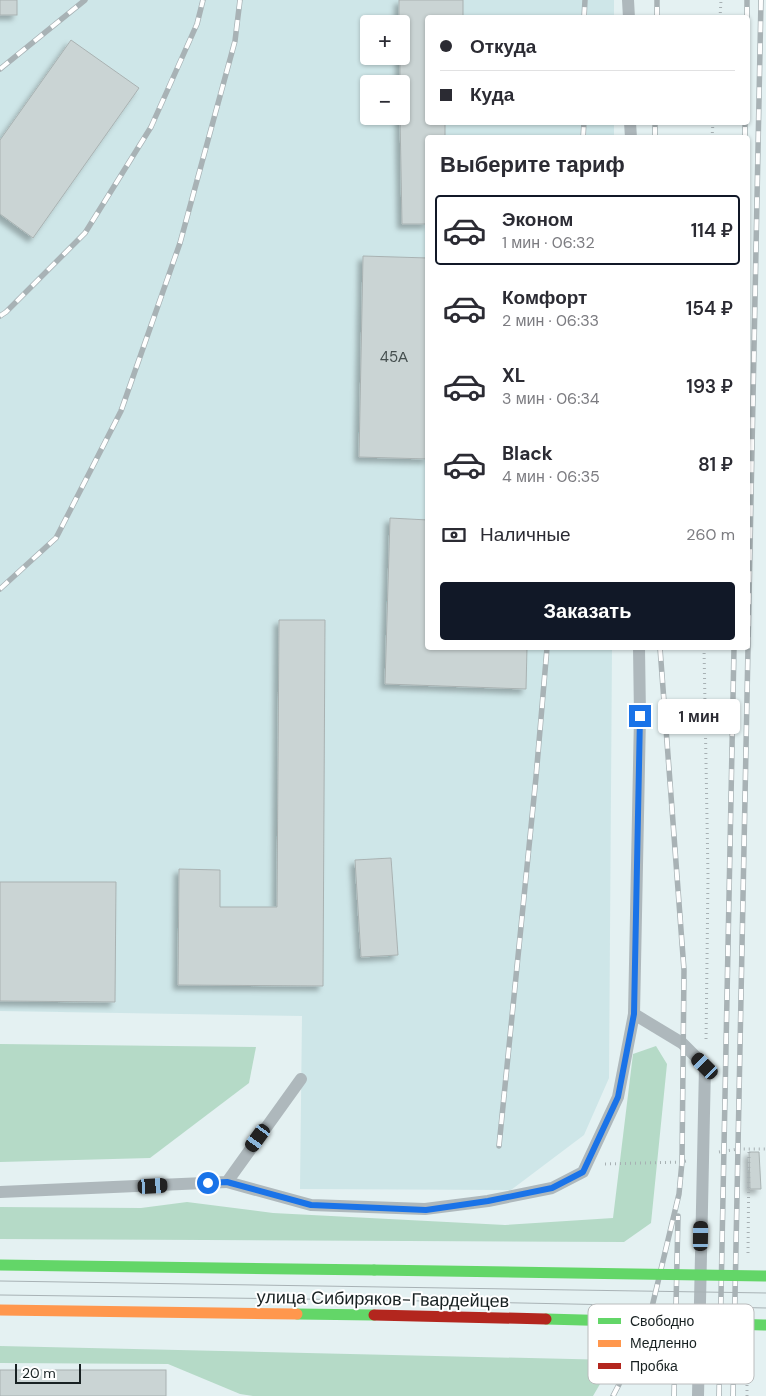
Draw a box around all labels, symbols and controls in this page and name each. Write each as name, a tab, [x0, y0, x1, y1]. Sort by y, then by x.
map controls	[360, 15, 410, 125]
button: +	[360, 15, 410, 65]
text: Откуда	[470, 34, 536, 59]
button: −	[360, 75, 410, 125]
text: Куда	[470, 82, 514, 107]
text: Выберите тариф	[440, 150, 625, 179]
text: Эконом	[502, 207, 573, 232]
icon: car	[442, 208, 487, 253]
text: 114 ₽	[691, 218, 733, 243]
text: 1 мин · 06:32	[502, 232, 595, 253]
text: Комфорт	[502, 285, 587, 310]
icon: car	[442, 286, 487, 331]
text: 154 ₽	[686, 296, 733, 321]
text: 2 мин · 06:33	[502, 310, 599, 331]
house number: 45А	[380, 347, 408, 367]
text: XL	[502, 363, 525, 388]
icon: car	[442, 364, 487, 409]
text: 193 ₽	[686, 374, 733, 399]
text: 3 мин · 06:34	[502, 388, 600, 409]
text: Black	[502, 441, 553, 466]
icon: car	[442, 442, 487, 487]
text: 81 ₽	[698, 452, 733, 477]
text: 4 мин · 06:35	[502, 466, 600, 487]
icon: cash	[440, 521, 468, 549]
text: Наличные	[480, 522, 571, 547]
text: 260 m	[686, 524, 735, 545]
button: Заказать	[440, 582, 735, 640]
callout: 1 мин	[658, 698, 740, 734]
route end	[629, 705, 651, 727]
text: 1 мин	[679, 706, 719, 727]
car	[689, 1050, 720, 1082]
car	[243, 1121, 272, 1155]
route start	[197, 1172, 219, 1194]
car	[137, 1178, 168, 1194]
car	[693, 1221, 708, 1251]
street label: улица Сибиряков-Гвардейцев	[257, 1285, 509, 1313]
legend	[588, 1304, 754, 1384]
text: Свободно	[630, 1312, 695, 1330]
text: Медленно	[630, 1334, 697, 1352]
text: Пробка	[630, 1357, 678, 1375]
scale bar	[15, 1361, 81, 1384]
text: 20 m	[22, 1364, 56, 1382]

